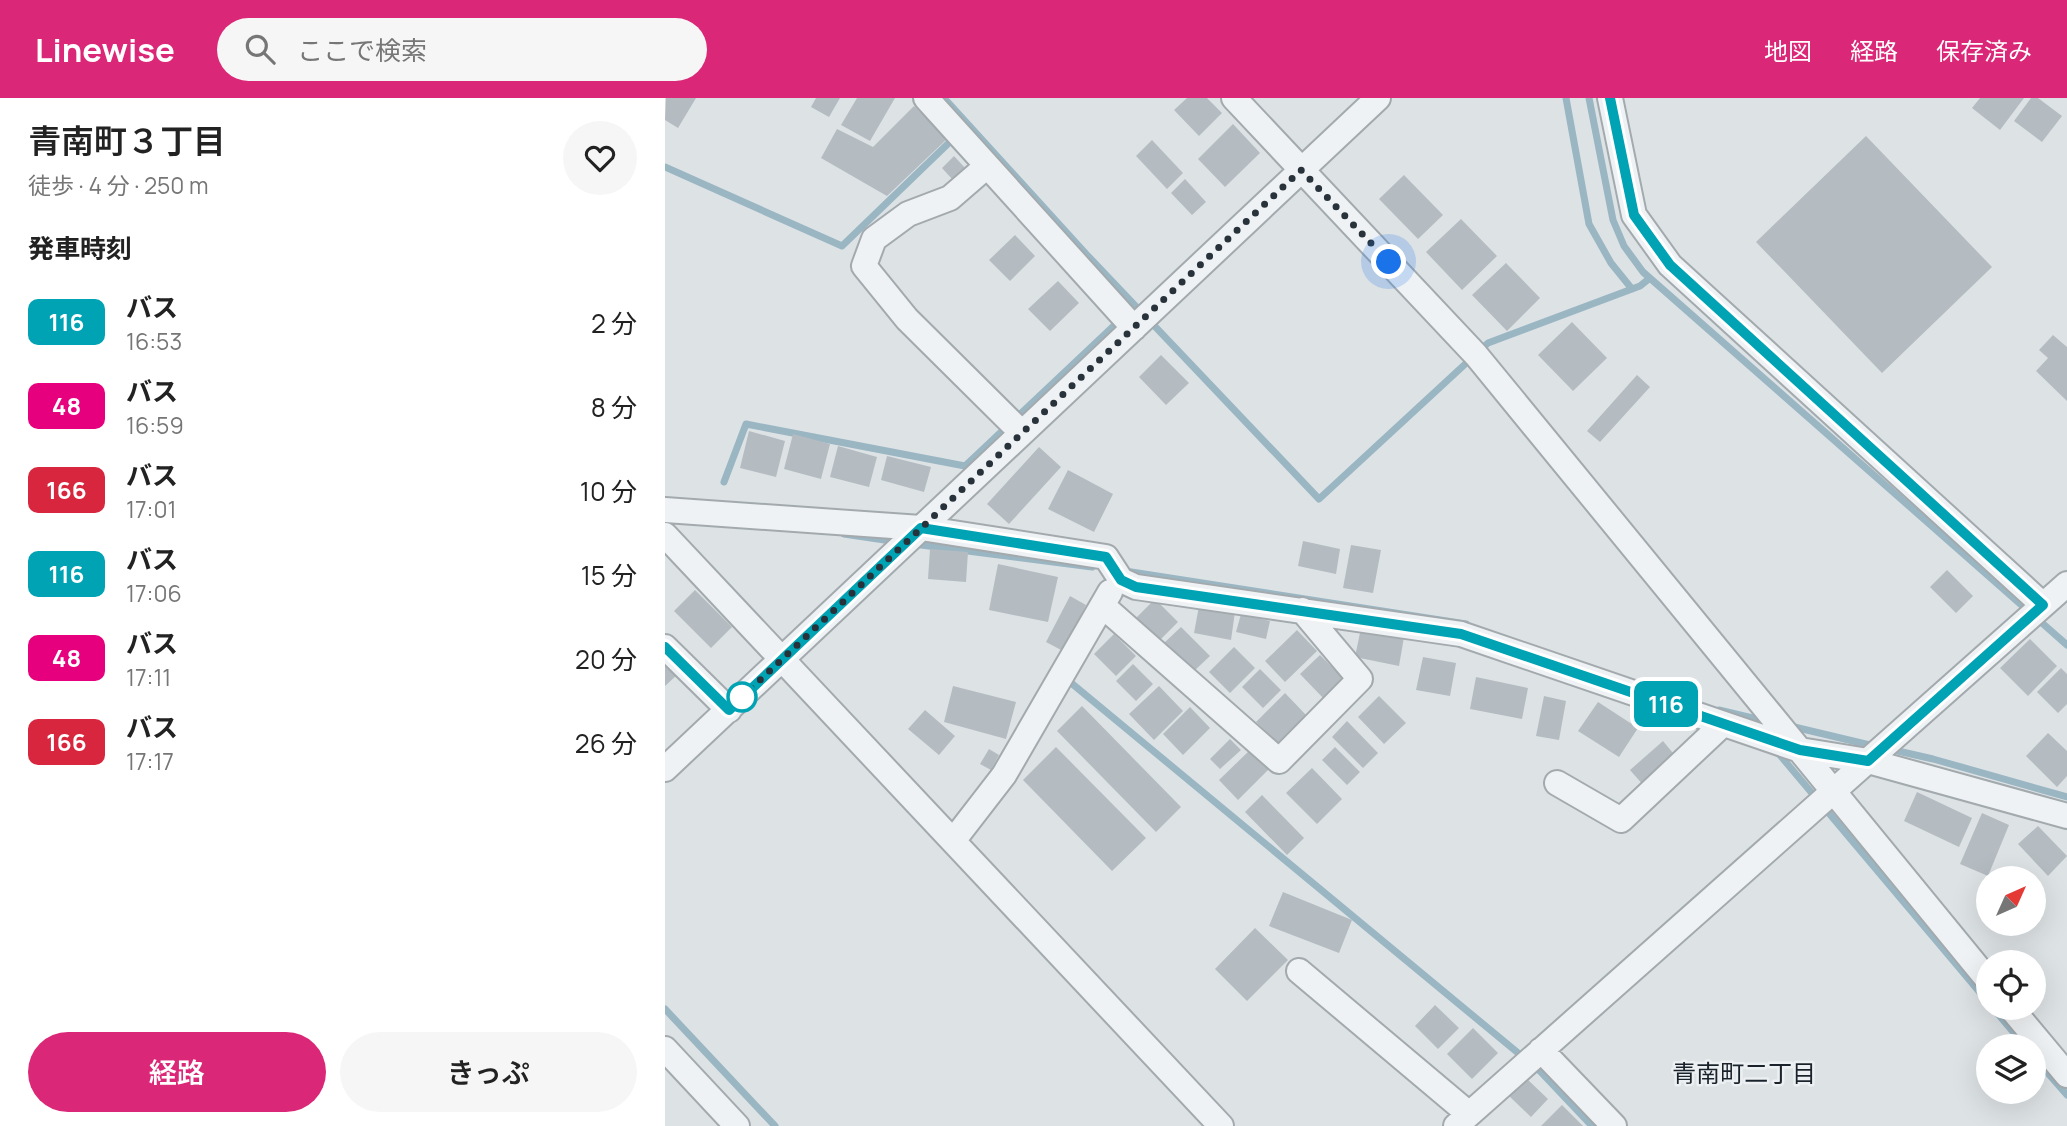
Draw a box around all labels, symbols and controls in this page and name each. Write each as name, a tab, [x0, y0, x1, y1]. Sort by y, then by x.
search box	[217, 18, 707, 81]
text: Linewise	[35, 27, 175, 72]
icon: search	[241, 30, 279, 68]
text: ここで検索	[297, 32, 427, 68]
text: 地図	[1764, 34, 1812, 67]
text: 経路	[1850, 34, 1898, 67]
text: 保存済み	[1936, 34, 2032, 67]
text: 青南町３丁目	[28, 118, 226, 163]
button: heart	[563, 121, 637, 195]
text: 徒歩 · 4 分 · 250 m	[28, 169, 209, 201]
text: 発車時刻	[28, 230, 132, 266]
your location	[1371, 244, 1406, 279]
text: バス	[126, 289, 178, 325]
text: 116	[49, 305, 84, 338]
text: 2 分	[591, 305, 637, 341]
text: 16:53	[126, 325, 182, 357]
text: バス	[126, 373, 178, 409]
text: 48	[52, 389, 81, 422]
text: 8 分	[591, 389, 637, 425]
text: 16:59	[126, 409, 184, 441]
text: バス	[126, 457, 178, 493]
text: 166	[46, 473, 87, 506]
text: 10 分	[580, 473, 637, 509]
text: 17:01	[126, 493, 176, 525]
text: バス	[126, 541, 178, 577]
text: 116	[49, 557, 84, 590]
text: 15 分	[581, 557, 637, 593]
text: 17:06	[126, 577, 182, 609]
text: バス	[126, 625, 178, 661]
text: 48	[52, 641, 81, 674]
text: 20 分	[575, 641, 637, 677]
text: 17:11	[126, 661, 171, 693]
line badge: 116	[1626, 681, 1706, 727]
unlabelled marker	[727, 682, 757, 712]
text: 116	[1648, 687, 1684, 720]
text: バス	[126, 709, 178, 745]
text: 166	[46, 725, 87, 758]
text: 26 分	[575, 725, 637, 761]
text: 17:17	[126, 745, 174, 777]
north arrow	[1976, 866, 2046, 936]
map controls	[1976, 866, 2046, 1104]
button: locate	[1976, 950, 2046, 1020]
button: 経路	[28, 1032, 326, 1112]
button: きっぷ	[340, 1032, 637, 1112]
button: layers	[1976, 1034, 2046, 1104]
district label: 青南町二丁目	[1672, 1056, 1816, 1089]

